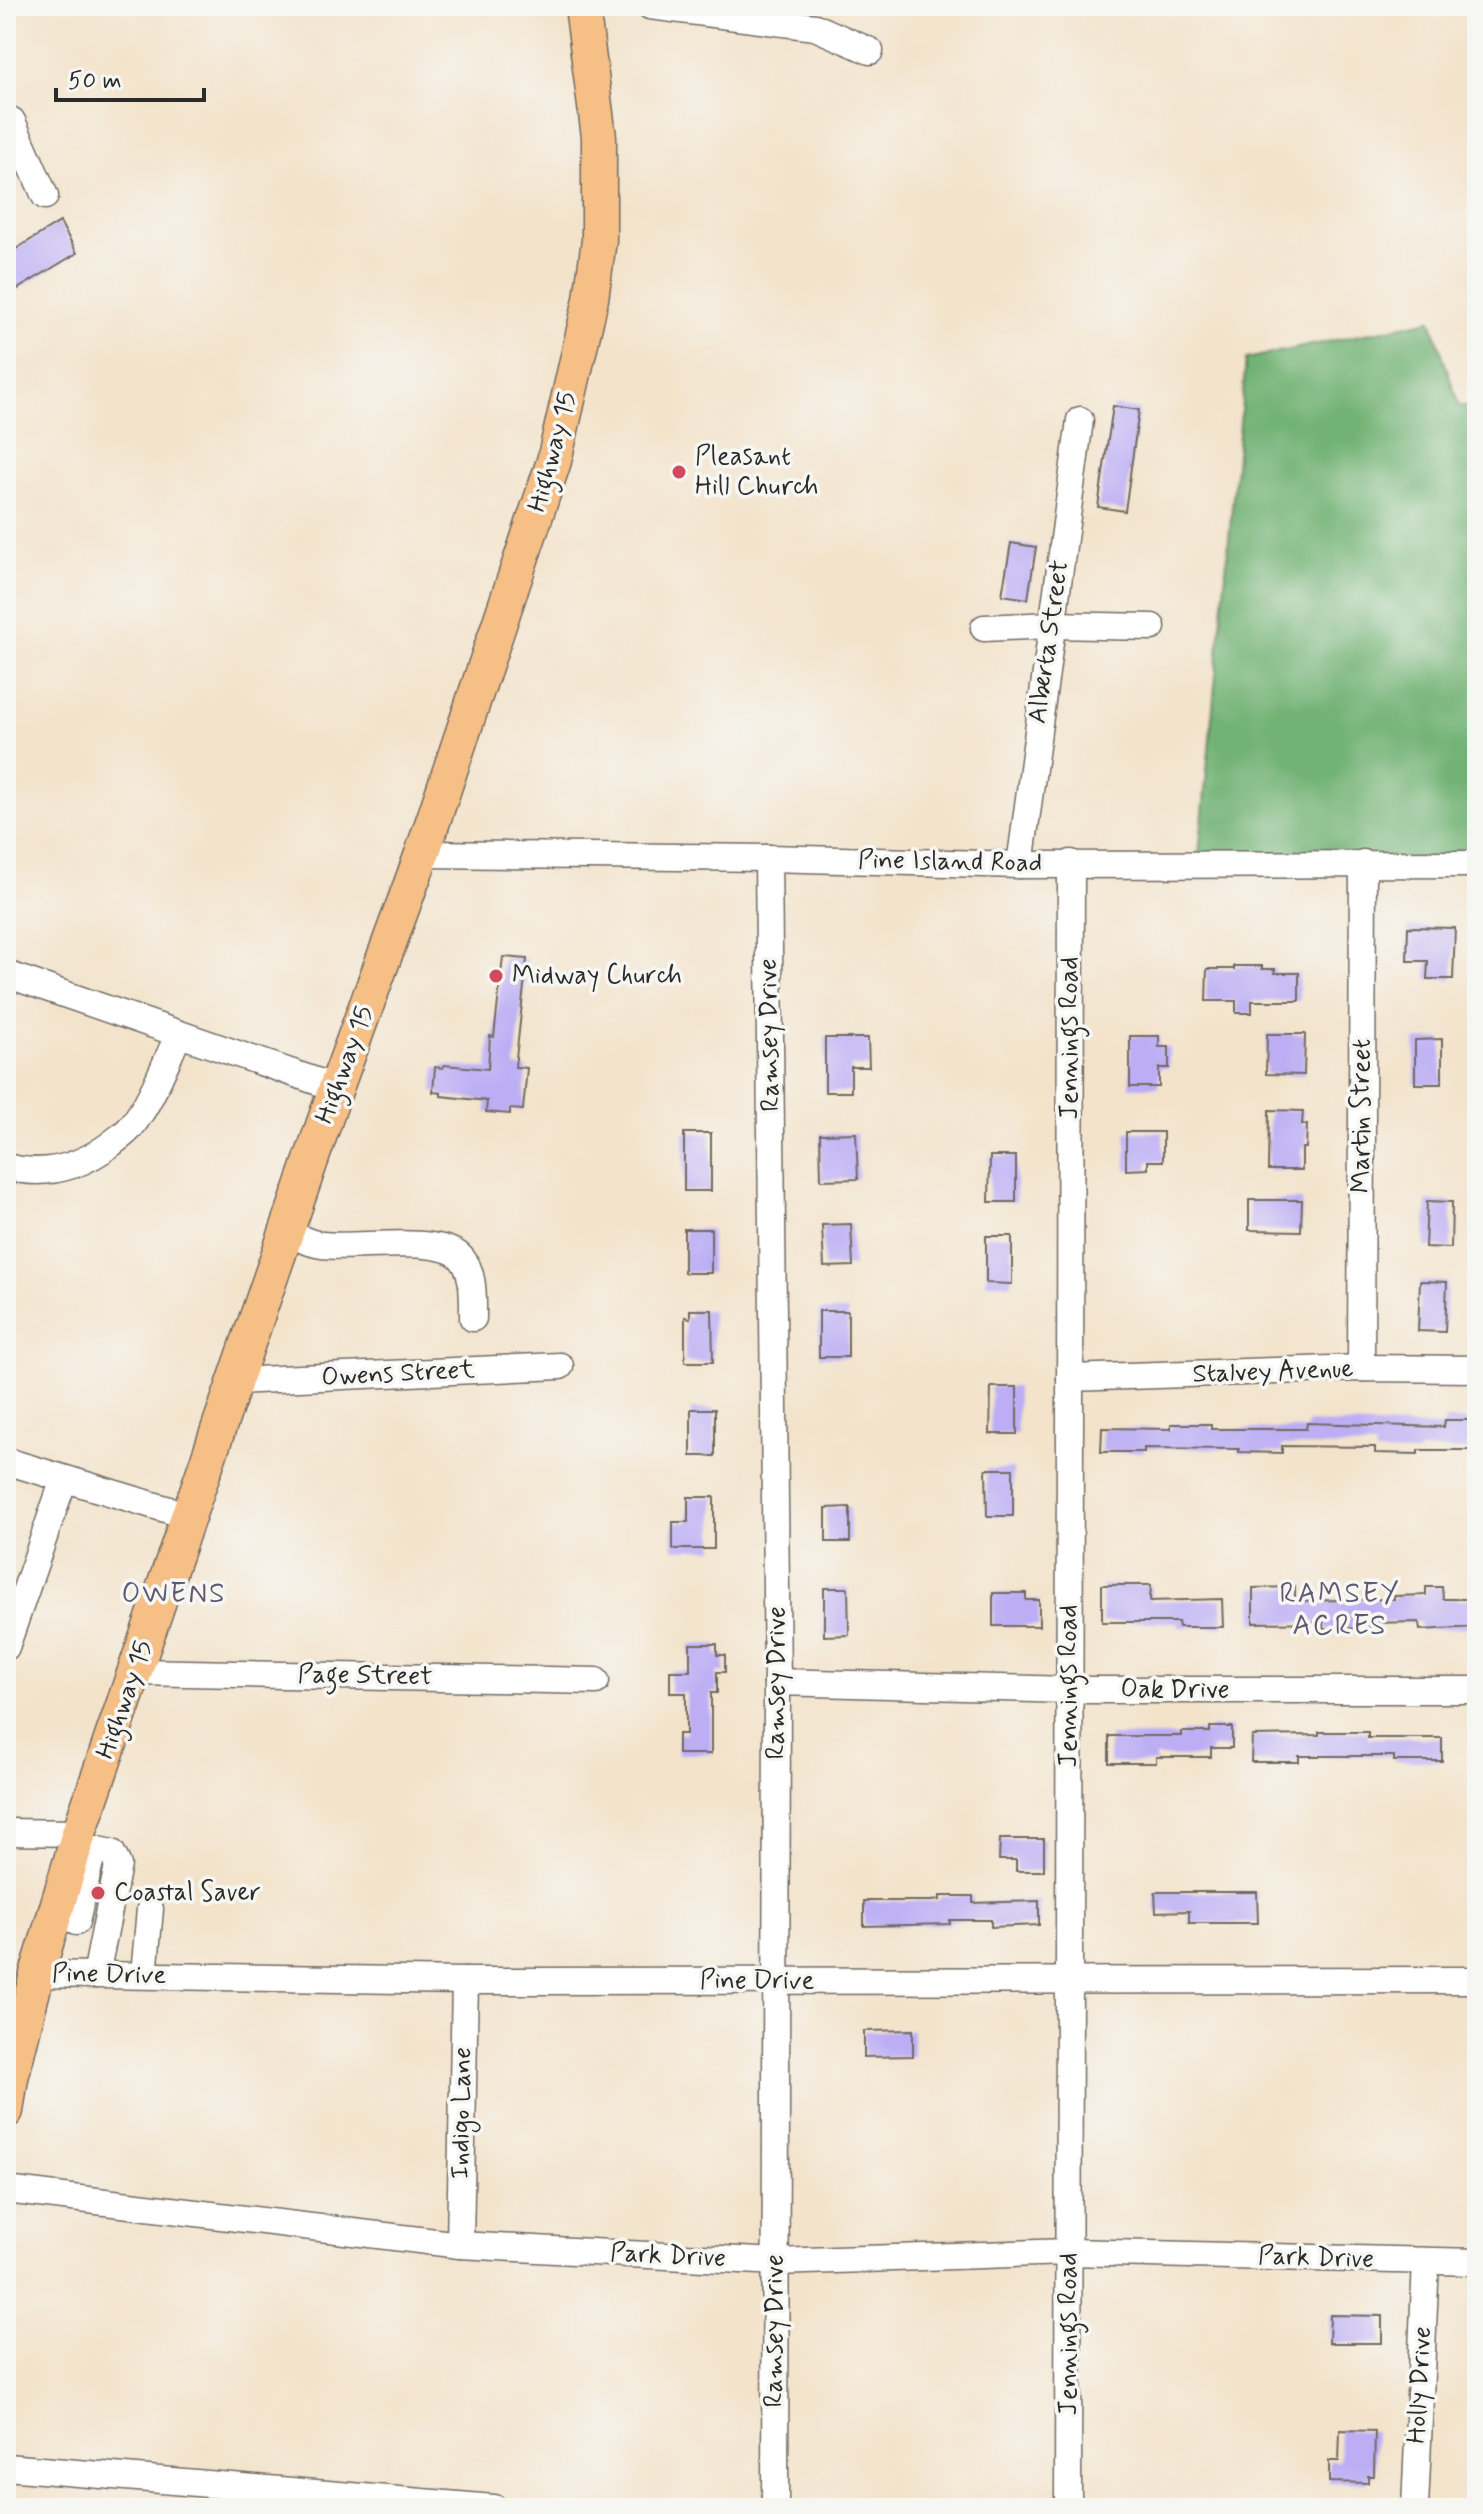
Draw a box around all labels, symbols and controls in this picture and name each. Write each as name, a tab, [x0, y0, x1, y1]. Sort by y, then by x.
scale bar	[56, 52, 204, 102]
text: 50 m	[68, 66, 122, 97]
street label: Highway 15	[521, 388, 588, 517]
place label: Pleasant Hill Church	[695, 440, 819, 504]
marker: Pleasant Hill Church	[670, 463, 688, 481]
street label: Alberta Street	[1021, 558, 1077, 726]
street label: Pine Island Road	[858, 843, 1042, 881]
street label: Jennings Road	[1053, 957, 1090, 1119]
street label: Ramsey Drive	[752, 958, 788, 1112]
place label: Midway Church	[512, 959, 682, 993]
marker: Midway Church	[487, 967, 505, 985]
street label: Highway 15	[308, 1001, 385, 1130]
street label: Martin Street	[1345, 1039, 1379, 1193]
street label: Stalvey Avenue	[1192, 1352, 1354, 1392]
street label: Owens Street	[320, 1353, 476, 1395]
district label: OWENS	[121, 1576, 227, 1613]
district label: RAMSEY ACRES	[1279, 1576, 1401, 1645]
street label: Jennings Road	[1052, 1605, 1089, 1767]
street label: Ramsey Drive	[760, 1606, 794, 1760]
street label: Highway 15	[89, 1636, 164, 1765]
street label: Page Street	[297, 1658, 433, 1697]
street label: Oak Drive	[1120, 1673, 1230, 1707]
place label: Coastal Saver	[114, 1876, 261, 1910]
marker: Coastal Saver	[89, 1884, 107, 1902]
street label: Pine Drive	[51, 1957, 167, 1993]
street label: Pine Drive	[700, 1964, 814, 1998]
street label: Indigo Lane	[444, 2047, 482, 2179]
street label: Park Drive	[609, 2236, 727, 2276]
street label: Park Drive	[1257, 2239, 1375, 2277]
street label: Jennings Road	[1052, 2253, 1089, 2415]
street label: Ramsey Drive	[758, 2254, 792, 2408]
street label: Holly Drive	[1400, 2325, 1440, 2445]

